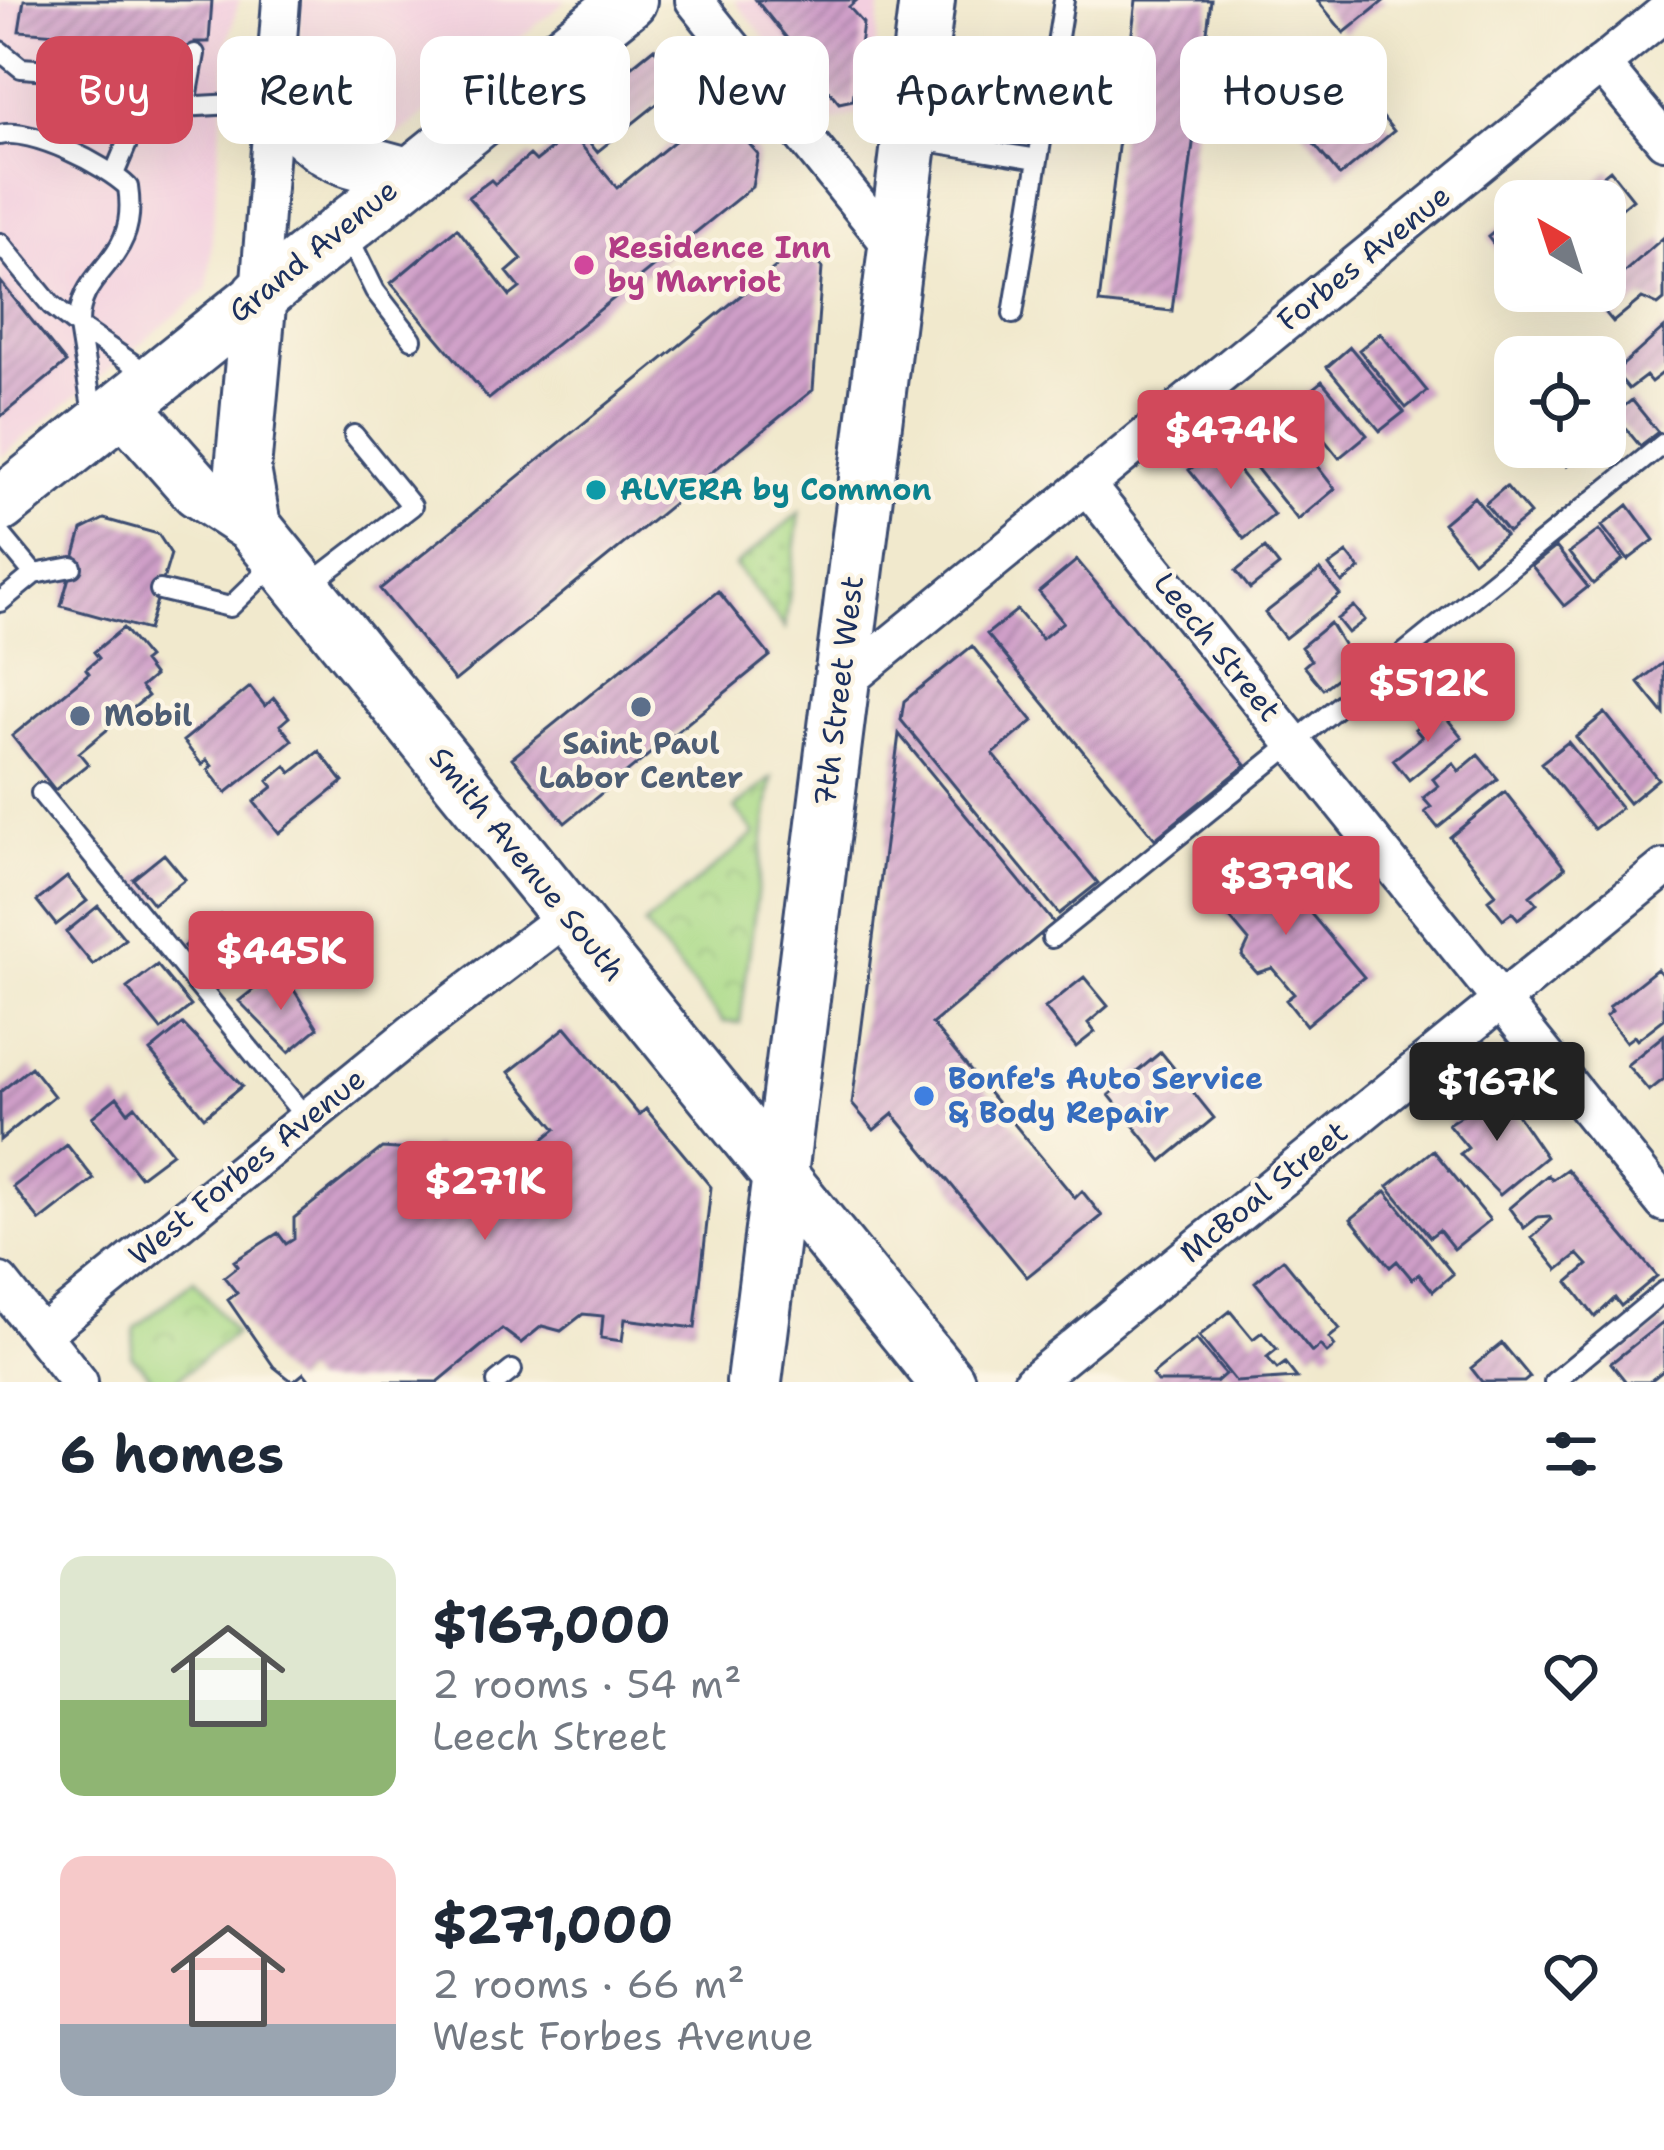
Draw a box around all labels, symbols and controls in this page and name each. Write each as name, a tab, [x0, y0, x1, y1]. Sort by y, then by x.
chip: Buy	[36, 36, 193, 144]
chip: Rent	[217, 36, 396, 144]
chip: Filters	[420, 36, 630, 144]
chip: New	[654, 36, 829, 144]
chip: Apartment	[853, 36, 1156, 144]
chip: House	[1180, 36, 1387, 144]
street label: Grand Avenue	[219, 170, 406, 332]
street label: Forbes Avenue	[1269, 175, 1459, 340]
north arrow	[1494, 180, 1626, 312]
map controls	[1494, 180, 1626, 468]
place label: Residence Inn by Marriot	[608, 227, 831, 302]
marker: Residence Inn by Marriot	[571, 252, 597, 278]
button: locate	[1494, 336, 1626, 468]
pin: $474K	[1147, 390, 1315, 492]
text: $474K	[1164, 403, 1298, 455]
place label: ALVERA by Common	[620, 469, 931, 510]
marker: ALVERA by Common	[583, 477, 609, 503]
street label: Leech Street	[1144, 563, 1290, 730]
street label: 7th Street West	[804, 573, 873, 809]
pin: $512K	[1344, 643, 1512, 745]
text: $512K	[1368, 656, 1488, 708]
marker: Saint Paul Labor Center	[628, 694, 654, 720]
place label: Mobil	[104, 695, 192, 736]
marker: Mobil	[67, 703, 93, 729]
place label: Saint Paul Labor Center	[539, 723, 743, 798]
street label: Smith Avenue South	[420, 738, 635, 990]
pin: $379K	[1202, 836, 1370, 938]
text: $379K	[1219, 849, 1353, 901]
pin: $445K	[197, 911, 365, 1013]
text: $445K	[216, 924, 346, 976]
pin: $167K	[1413, 1042, 1581, 1144]
text: $167K	[1437, 1055, 1558, 1107]
street label: West Forbes Avenue	[120, 1058, 374, 1275]
place label: Bonfe's Auto Service & Body Repair	[948, 1058, 1263, 1133]
marker: Bonfe's Auto Service & Body Repair	[911, 1083, 937, 1109]
street label: McBoal Street	[1171, 1111, 1356, 1272]
pin: $271K	[401, 1141, 569, 1243]
text: $271K	[424, 1154, 546, 1206]
text: 6 homes	[60, 1420, 284, 1488]
icon: filters	[1538, 1421, 1604, 1487]
text: $167,000	[432, 1590, 671, 1658]
icon: home	[156, 1604, 300, 1748]
icon: heart	[1538, 1643, 1604, 1709]
text: 2 rooms · 54 m²	[432, 1658, 742, 1710]
text: Leech Street	[432, 1710, 667, 1762]
text: $271,000	[432, 1890, 673, 1958]
icon: home	[156, 1904, 300, 2048]
icon: heart	[1538, 1943, 1604, 2009]
text: 2 rooms · 66 m²	[432, 1958, 745, 2010]
text: West Forbes Avenue	[432, 2010, 814, 2062]

